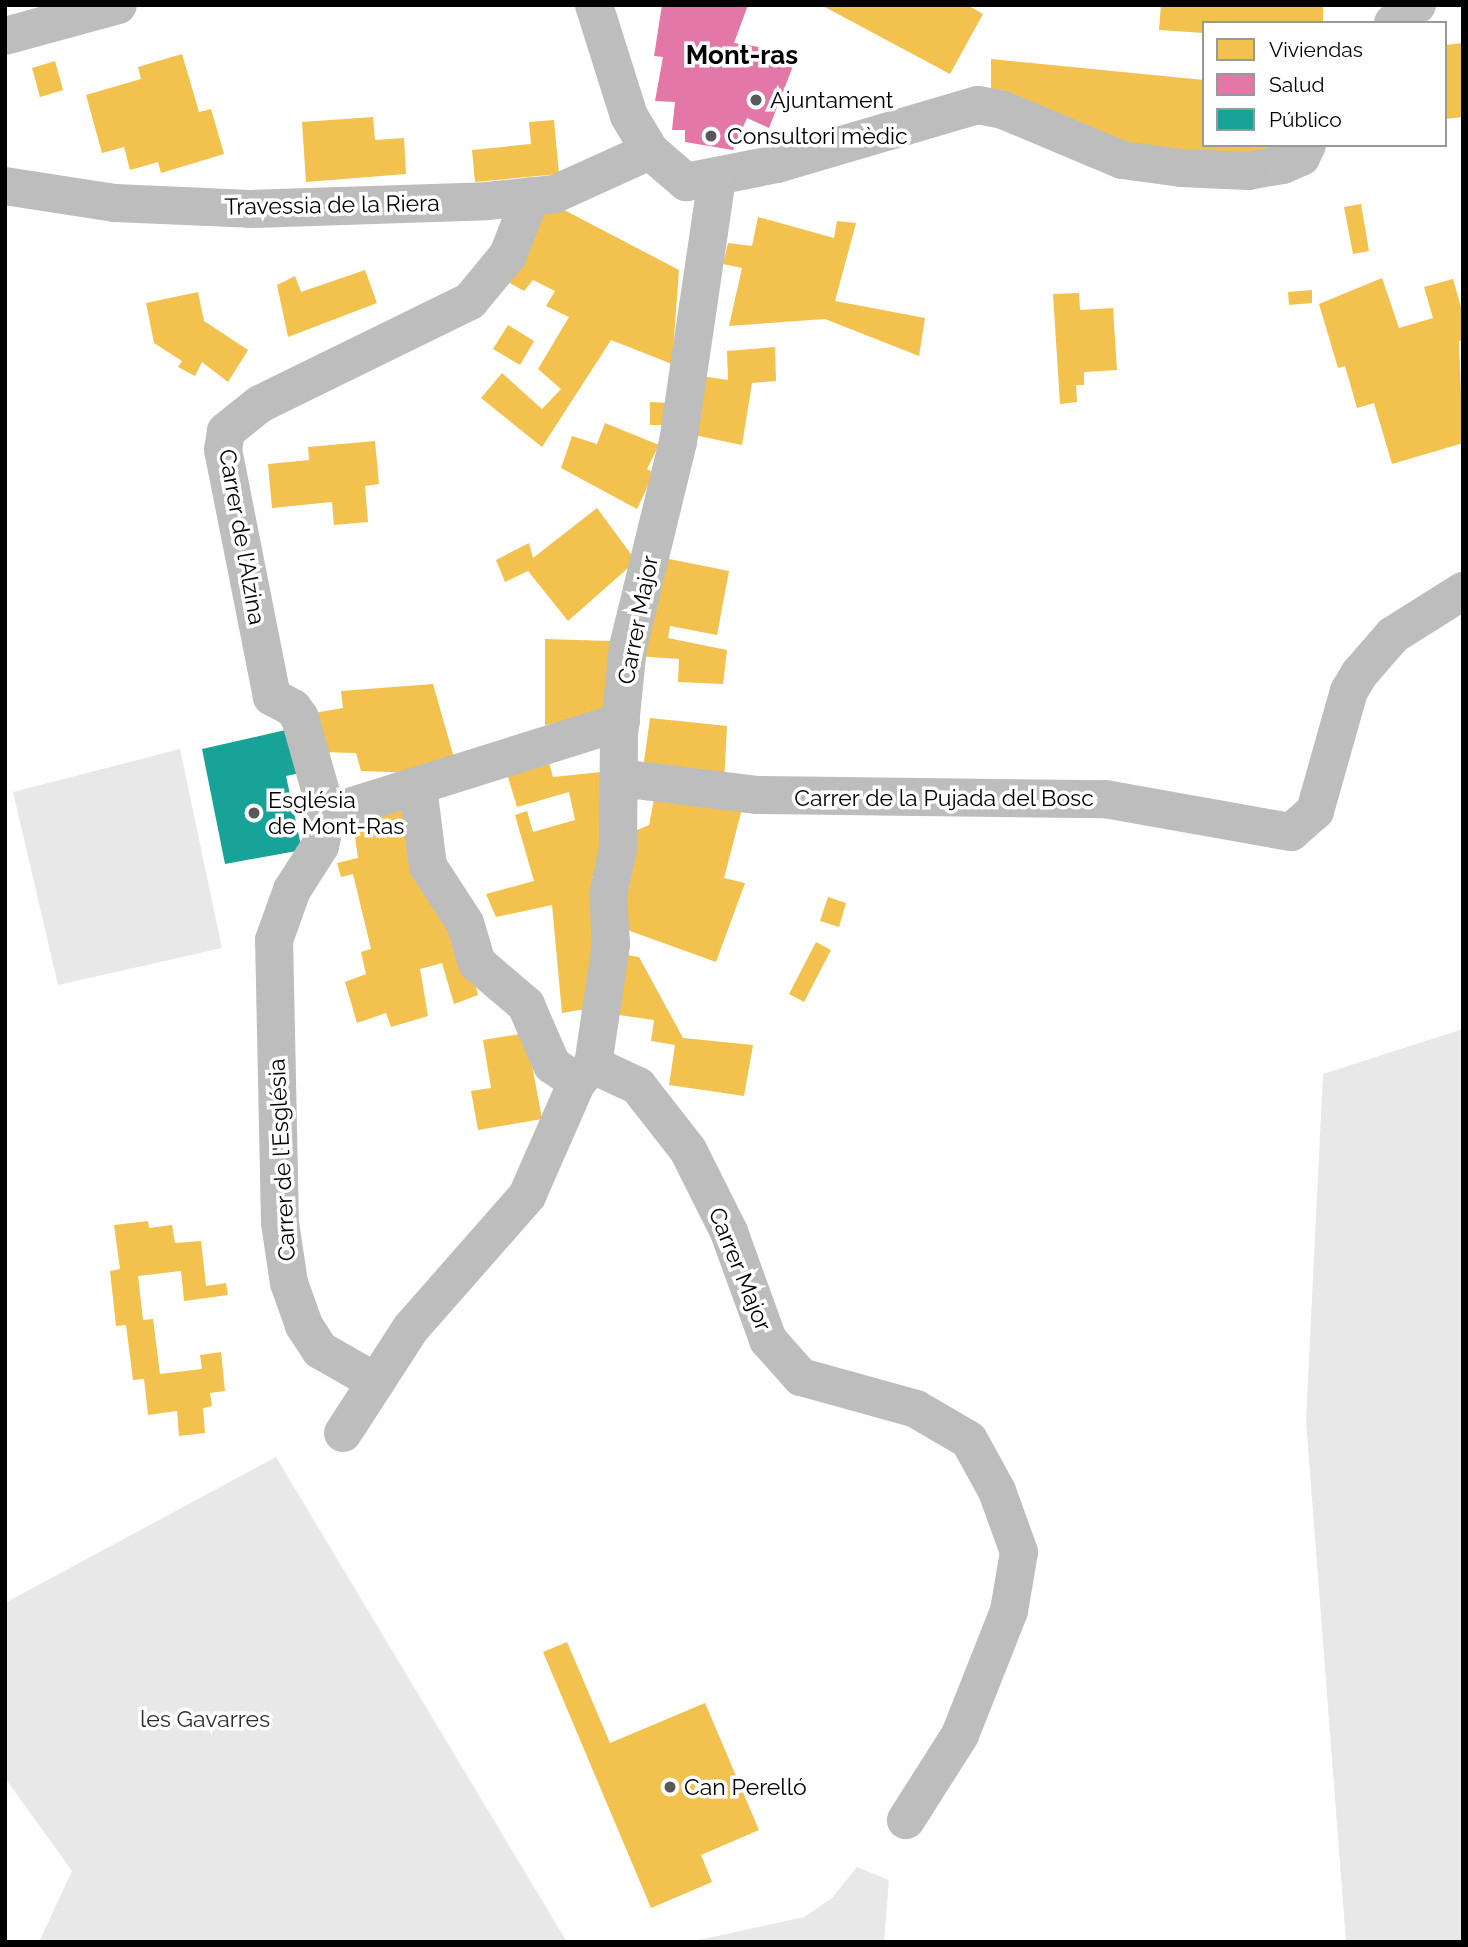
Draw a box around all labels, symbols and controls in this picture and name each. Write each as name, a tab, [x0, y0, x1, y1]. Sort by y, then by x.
legend	[1202, 21, 1447, 147]
text: Viviendas	[1269, 37, 1363, 62]
district label: Mont-ras	[686, 40, 798, 72]
text: Salud	[1269, 72, 1324, 97]
place label: Ajuntament	[770, 86, 894, 114]
marker: Ajuntament	[748, 92, 764, 108]
text: Público	[1269, 107, 1342, 132]
place label: Consultori mèdic	[727, 122, 908, 150]
marker: Consultori mèdic	[701, 126, 721, 146]
street label: Travessia de la Riera	[224, 189, 440, 221]
street label: Carrer de l'Alzina	[213, 447, 271, 627]
street label: Carrer Major	[612, 553, 664, 687]
street label: Carrer de la Pujada del Bosc	[794, 784, 1094, 812]
place label: Església de Mont-Ras	[268, 786, 404, 840]
marker: Església de Mont-Ras	[246, 805, 262, 821]
street label: Carrer de l'Església	[263, 1058, 301, 1262]
street label: Carrer Major	[703, 1203, 777, 1335]
park label: les Gavarres	[140, 1705, 270, 1733]
place label: Can Perelló	[684, 1773, 807, 1801]
marker: Can Perelló	[662, 1779, 678, 1795]

